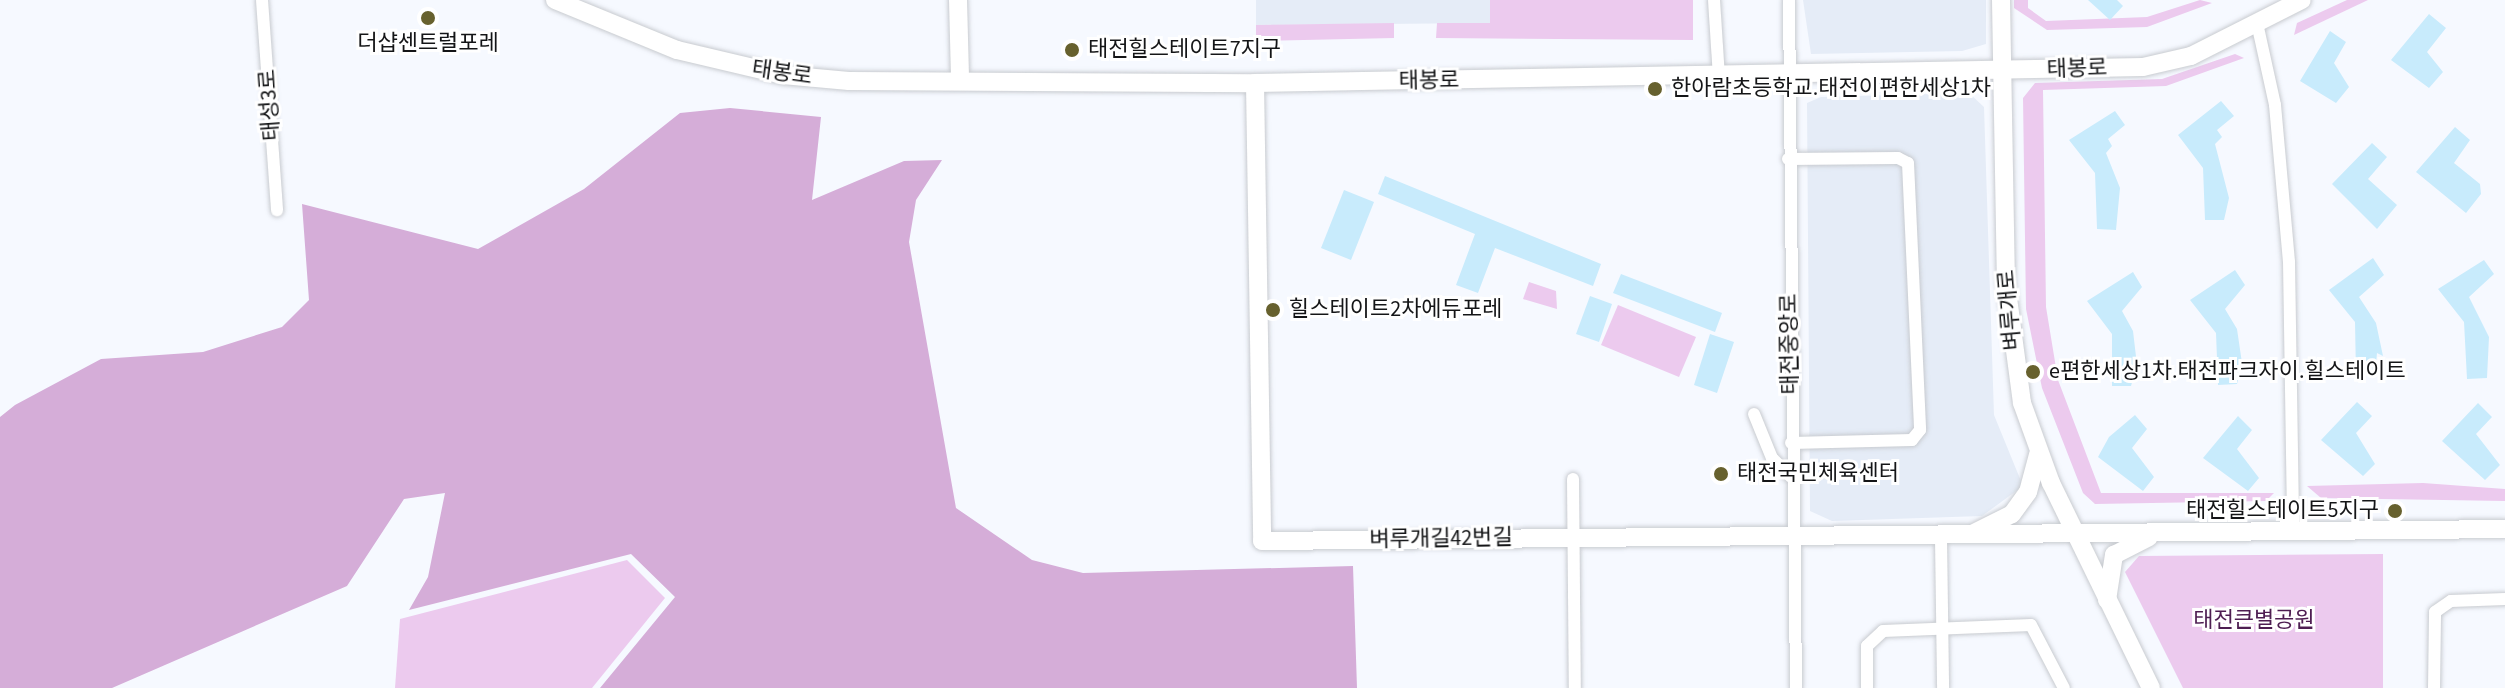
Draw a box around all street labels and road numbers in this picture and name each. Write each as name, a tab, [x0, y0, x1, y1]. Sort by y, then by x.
street label: 태봉로	[2046, 55, 2108, 83]
street label: 태봉로	[750, 56, 814, 90]
street label: 태봉로	[1398, 67, 1460, 95]
street label: 태성3로	[254, 68, 286, 142]
street label: 벼루개로	[1993, 269, 2027, 351]
street label: 태전중앙로	[1776, 293, 1804, 395]
street label: 벼루개길42번길	[1369, 525, 1513, 553]

